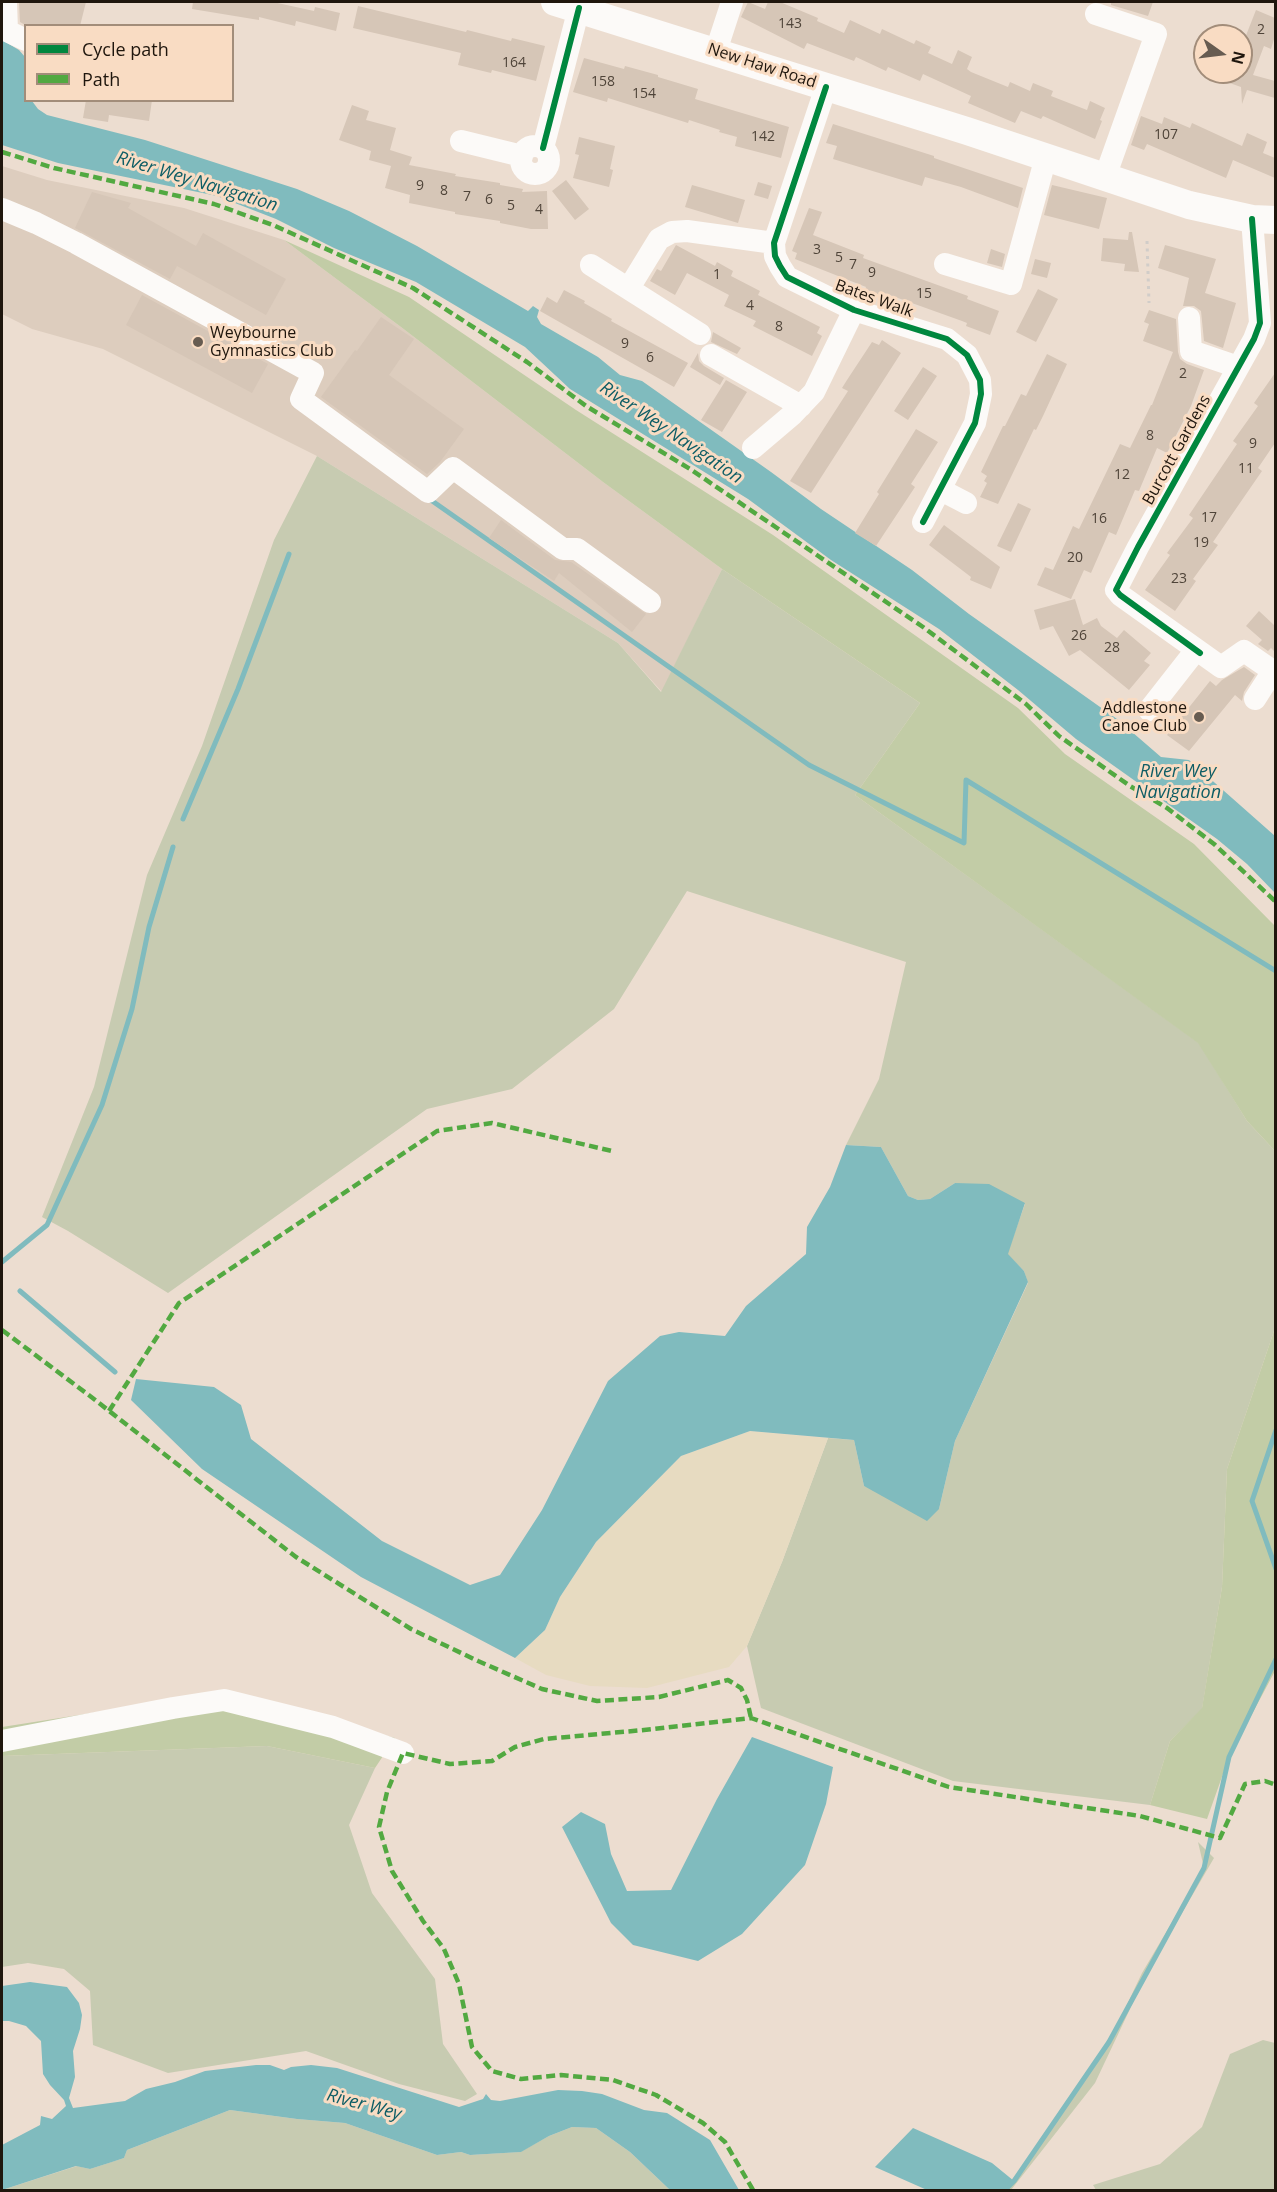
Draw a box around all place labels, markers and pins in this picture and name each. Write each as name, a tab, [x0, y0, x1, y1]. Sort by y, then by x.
place label: Weybourne Gymnastics Club	[210, 323, 334, 361]
marker: Weybourne Gymnastics Club	[191, 335, 205, 349]
place label: Addlestone Canoe Club	[1102, 698, 1187, 736]
marker: Addlestone Canoe Club	[1192, 710, 1206, 724]

